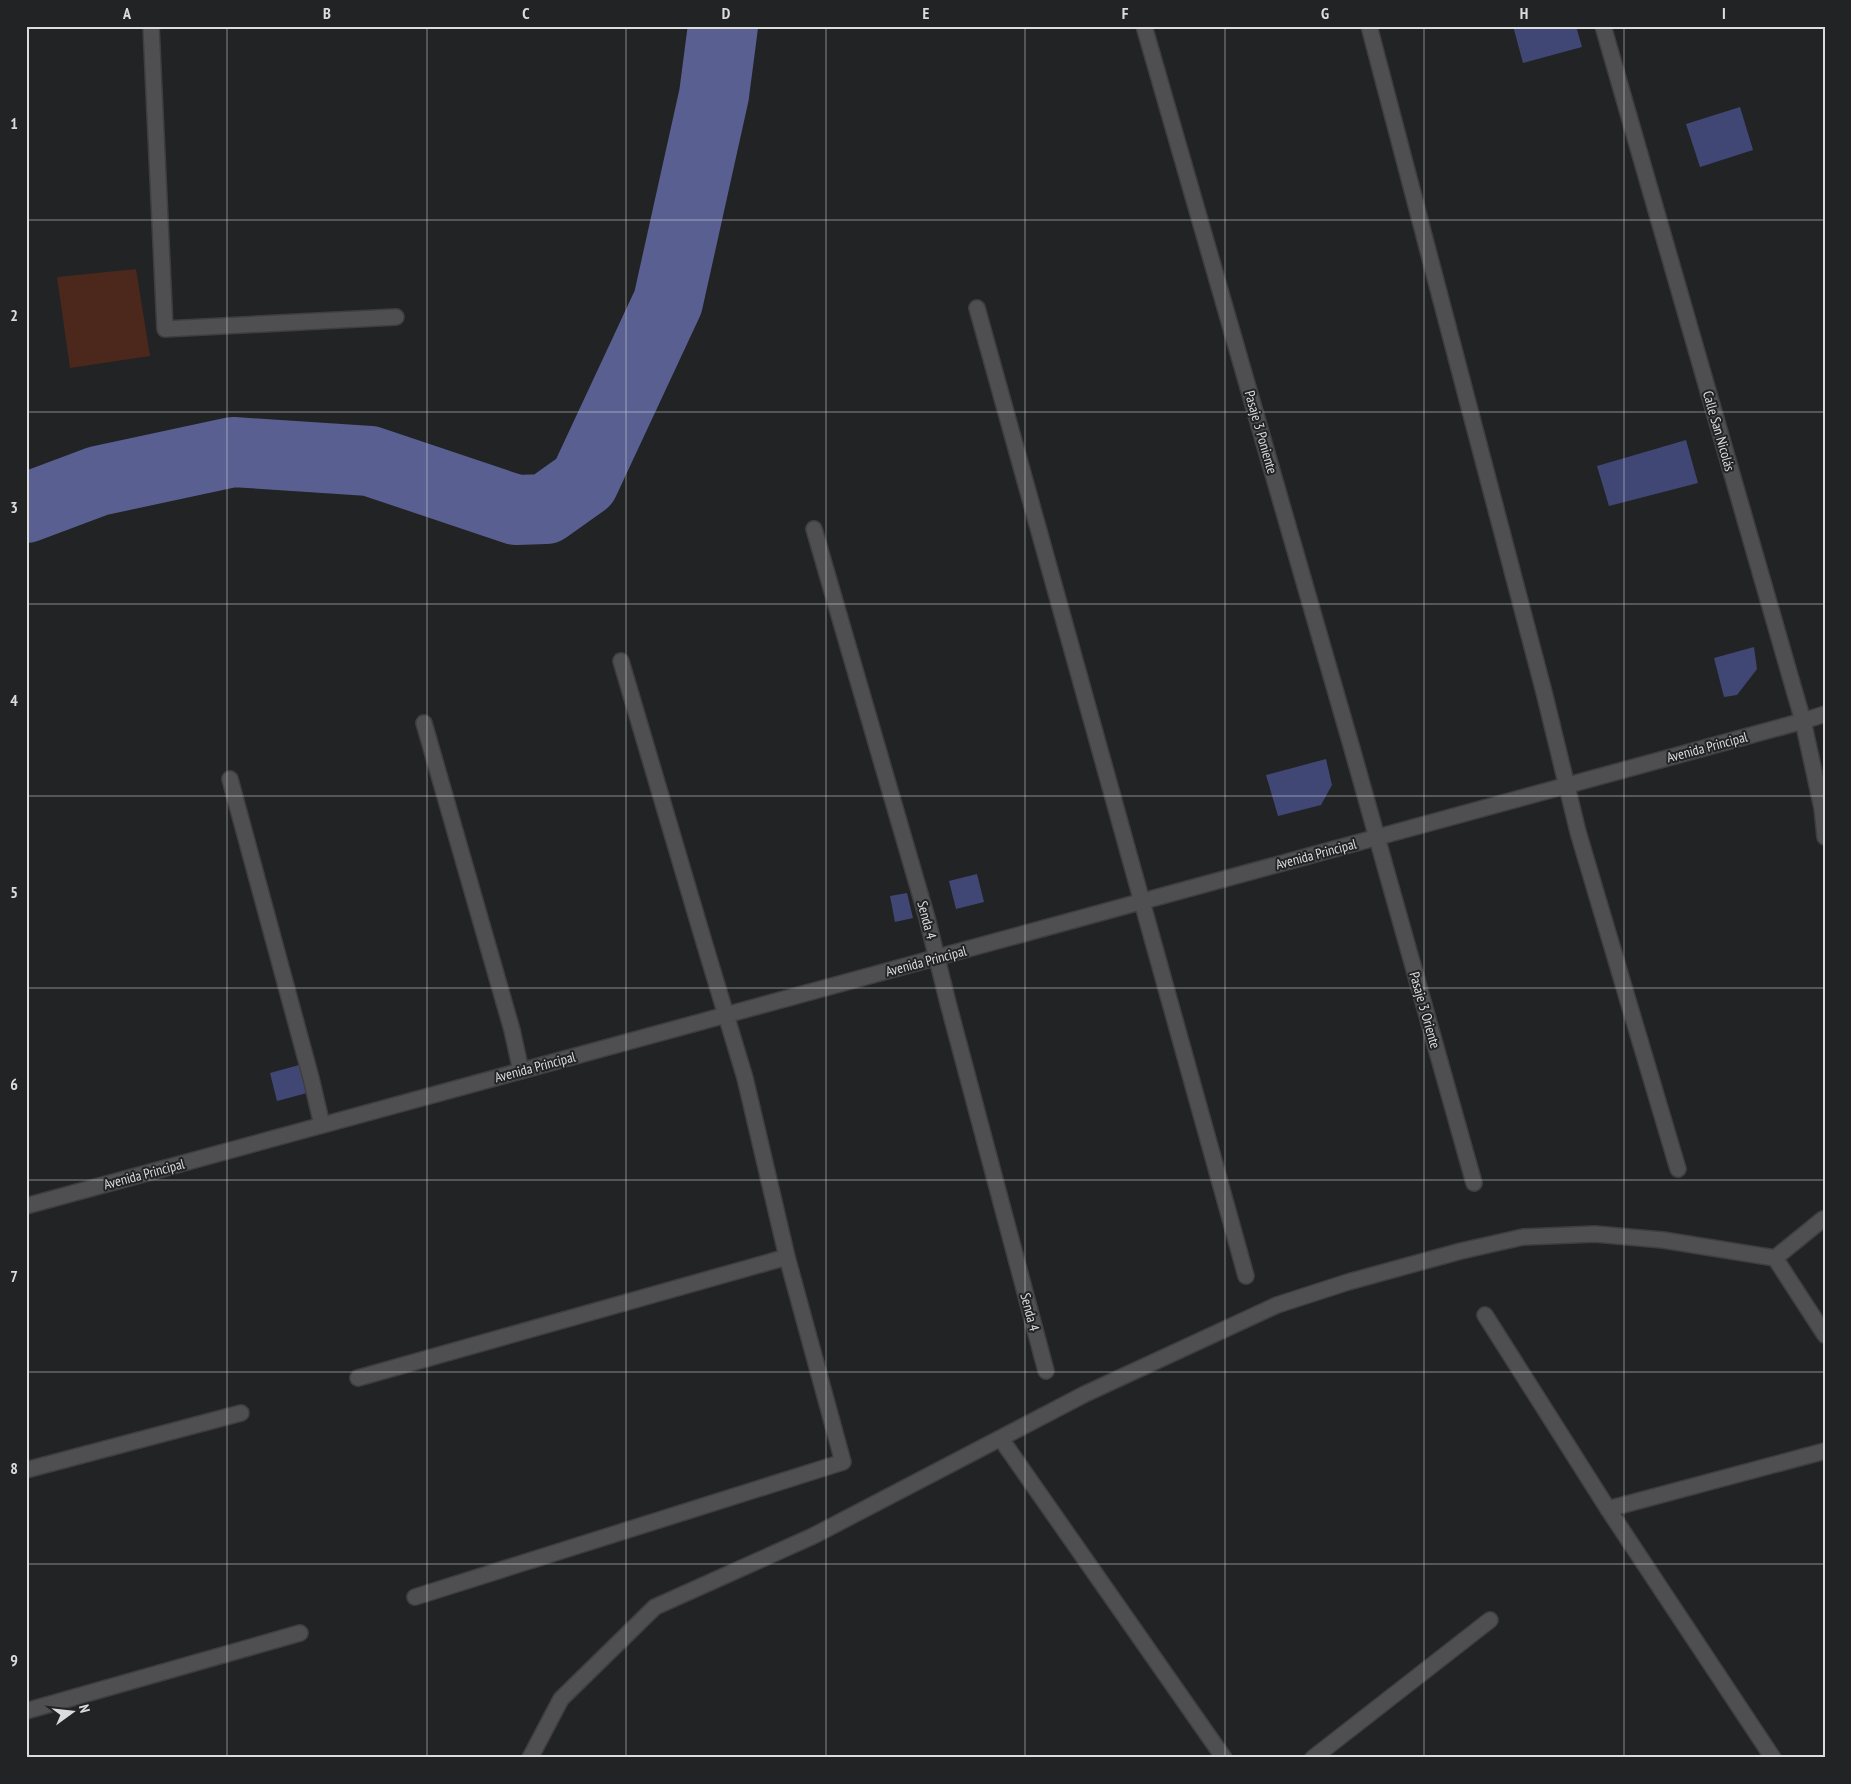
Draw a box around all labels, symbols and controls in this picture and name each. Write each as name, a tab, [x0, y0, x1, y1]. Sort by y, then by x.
text: A	[122, 3, 132, 23]
text: B	[323, 3, 331, 23]
text: C	[522, 3, 530, 23]
text: D	[722, 3, 731, 23]
text: E	[923, 3, 930, 23]
text: F	[1122, 3, 1129, 23]
text: G	[1321, 3, 1329, 23]
text: H	[1520, 3, 1528, 23]
text: I	[1722, 3, 1726, 23]
text: 1	[10, 113, 18, 133]
text: 2	[10, 305, 18, 325]
street label: Pasaje 3 Poniente	[1241, 388, 1281, 476]
street label: Calle San Nicolás	[1699, 389, 1739, 474]
text: 3	[10, 497, 18, 517]
text: 4	[10, 690, 18, 710]
street label: Avenida Principal	[1665, 727, 1750, 766]
street label: Avenida Principal	[1274, 834, 1359, 873]
text: 5	[10, 882, 18, 902]
street label: Senda 4	[913, 899, 941, 942]
street label: Avenida Principal	[884, 941, 969, 980]
street label: Pasaje 3 Oriente	[1405, 970, 1445, 1051]
street label: Avenida Principal	[493, 1047, 578, 1086]
text: 6	[10, 1074, 18, 1094]
street label: Avenida Principal	[102, 1154, 187, 1193]
text: 7	[10, 1266, 18, 1286]
street label: Senda 4	[1016, 1291, 1044, 1334]
text: 8	[10, 1458, 18, 1478]
text: 9	[10, 1650, 18, 1670]
north arrow	[48, 1686, 98, 1736]
text: N	[75, 1703, 94, 1715]

